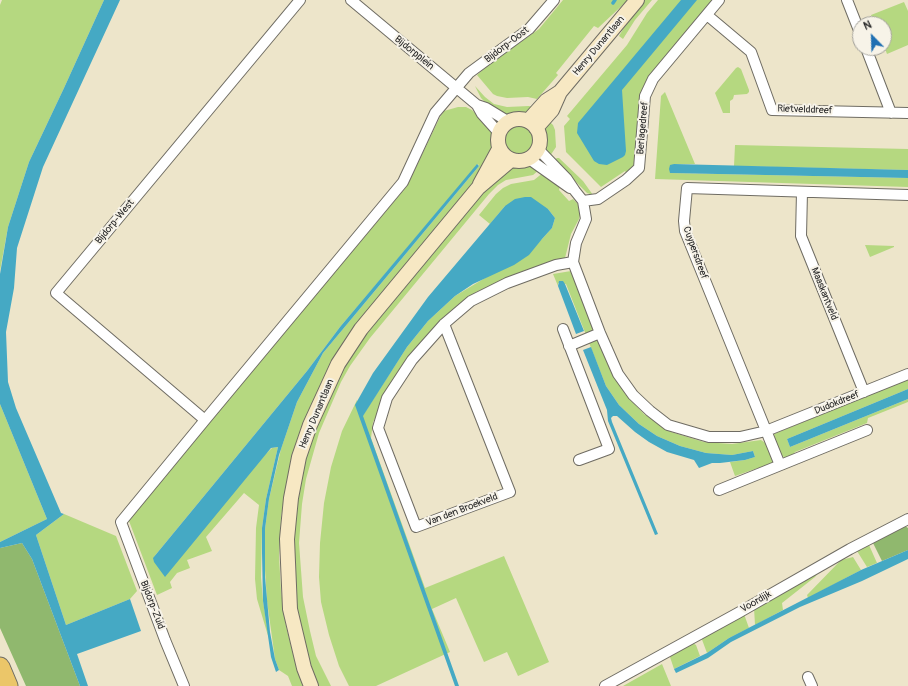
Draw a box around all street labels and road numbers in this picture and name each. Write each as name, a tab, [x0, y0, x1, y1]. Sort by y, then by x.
street label: Henry Dunantlaan	[571, 14, 627, 78]
street label: Bijdorp-Oost	[482, 24, 532, 66]
street label: Bijdorpplein	[392, 33, 436, 73]
street label: Berlagedreef	[635, 101, 651, 155]
street label: Rietvelddreef	[777, 103, 833, 117]
street label: Bijdorp-West	[93, 197, 137, 247]
street label: Cuypersdreef	[680, 225, 710, 281]
street label: Maaskantveld	[808, 266, 840, 322]
street label: Henry Dunantlaan	[297, 378, 337, 450]
street label: Dudokdreef	[813, 389, 861, 417]
street label: Van den Broekveld	[424, 491, 500, 529]
street label: Bijdorp-Zuid	[137, 579, 167, 631]
street label: Voordijk	[738, 588, 774, 616]

